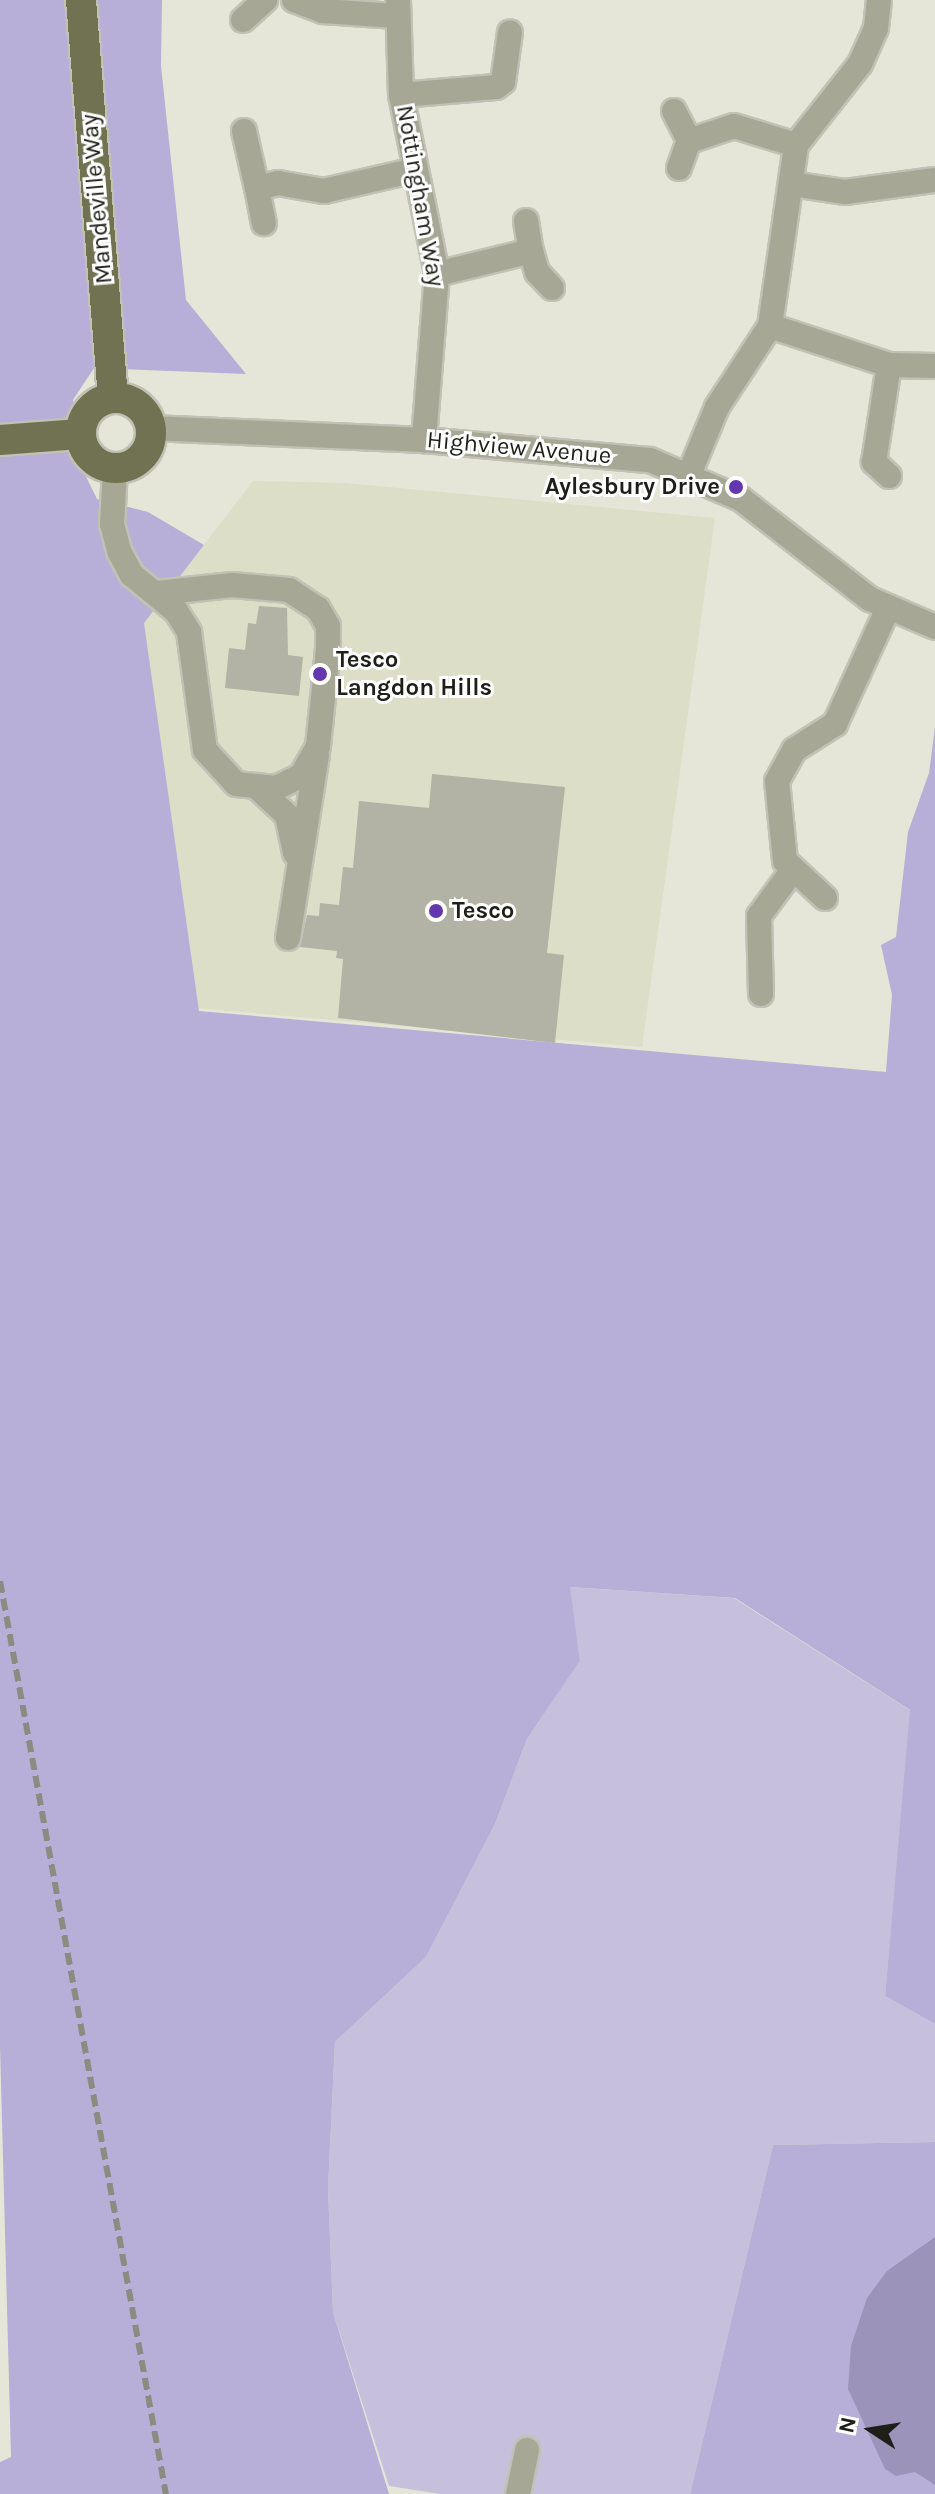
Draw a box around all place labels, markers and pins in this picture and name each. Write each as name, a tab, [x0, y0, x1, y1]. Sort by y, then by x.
place label: Aylesbury Drive	[545, 473, 720, 501]
marker: Aylesbury Drive	[727, 478, 745, 496]
place label: Tesco Langdon Hills	[336, 646, 492, 702]
marker: Tesco Langdon Hills	[311, 665, 329, 683]
place label: Tesco	[452, 897, 514, 925]
marker: Tesco	[427, 902, 445, 920]

